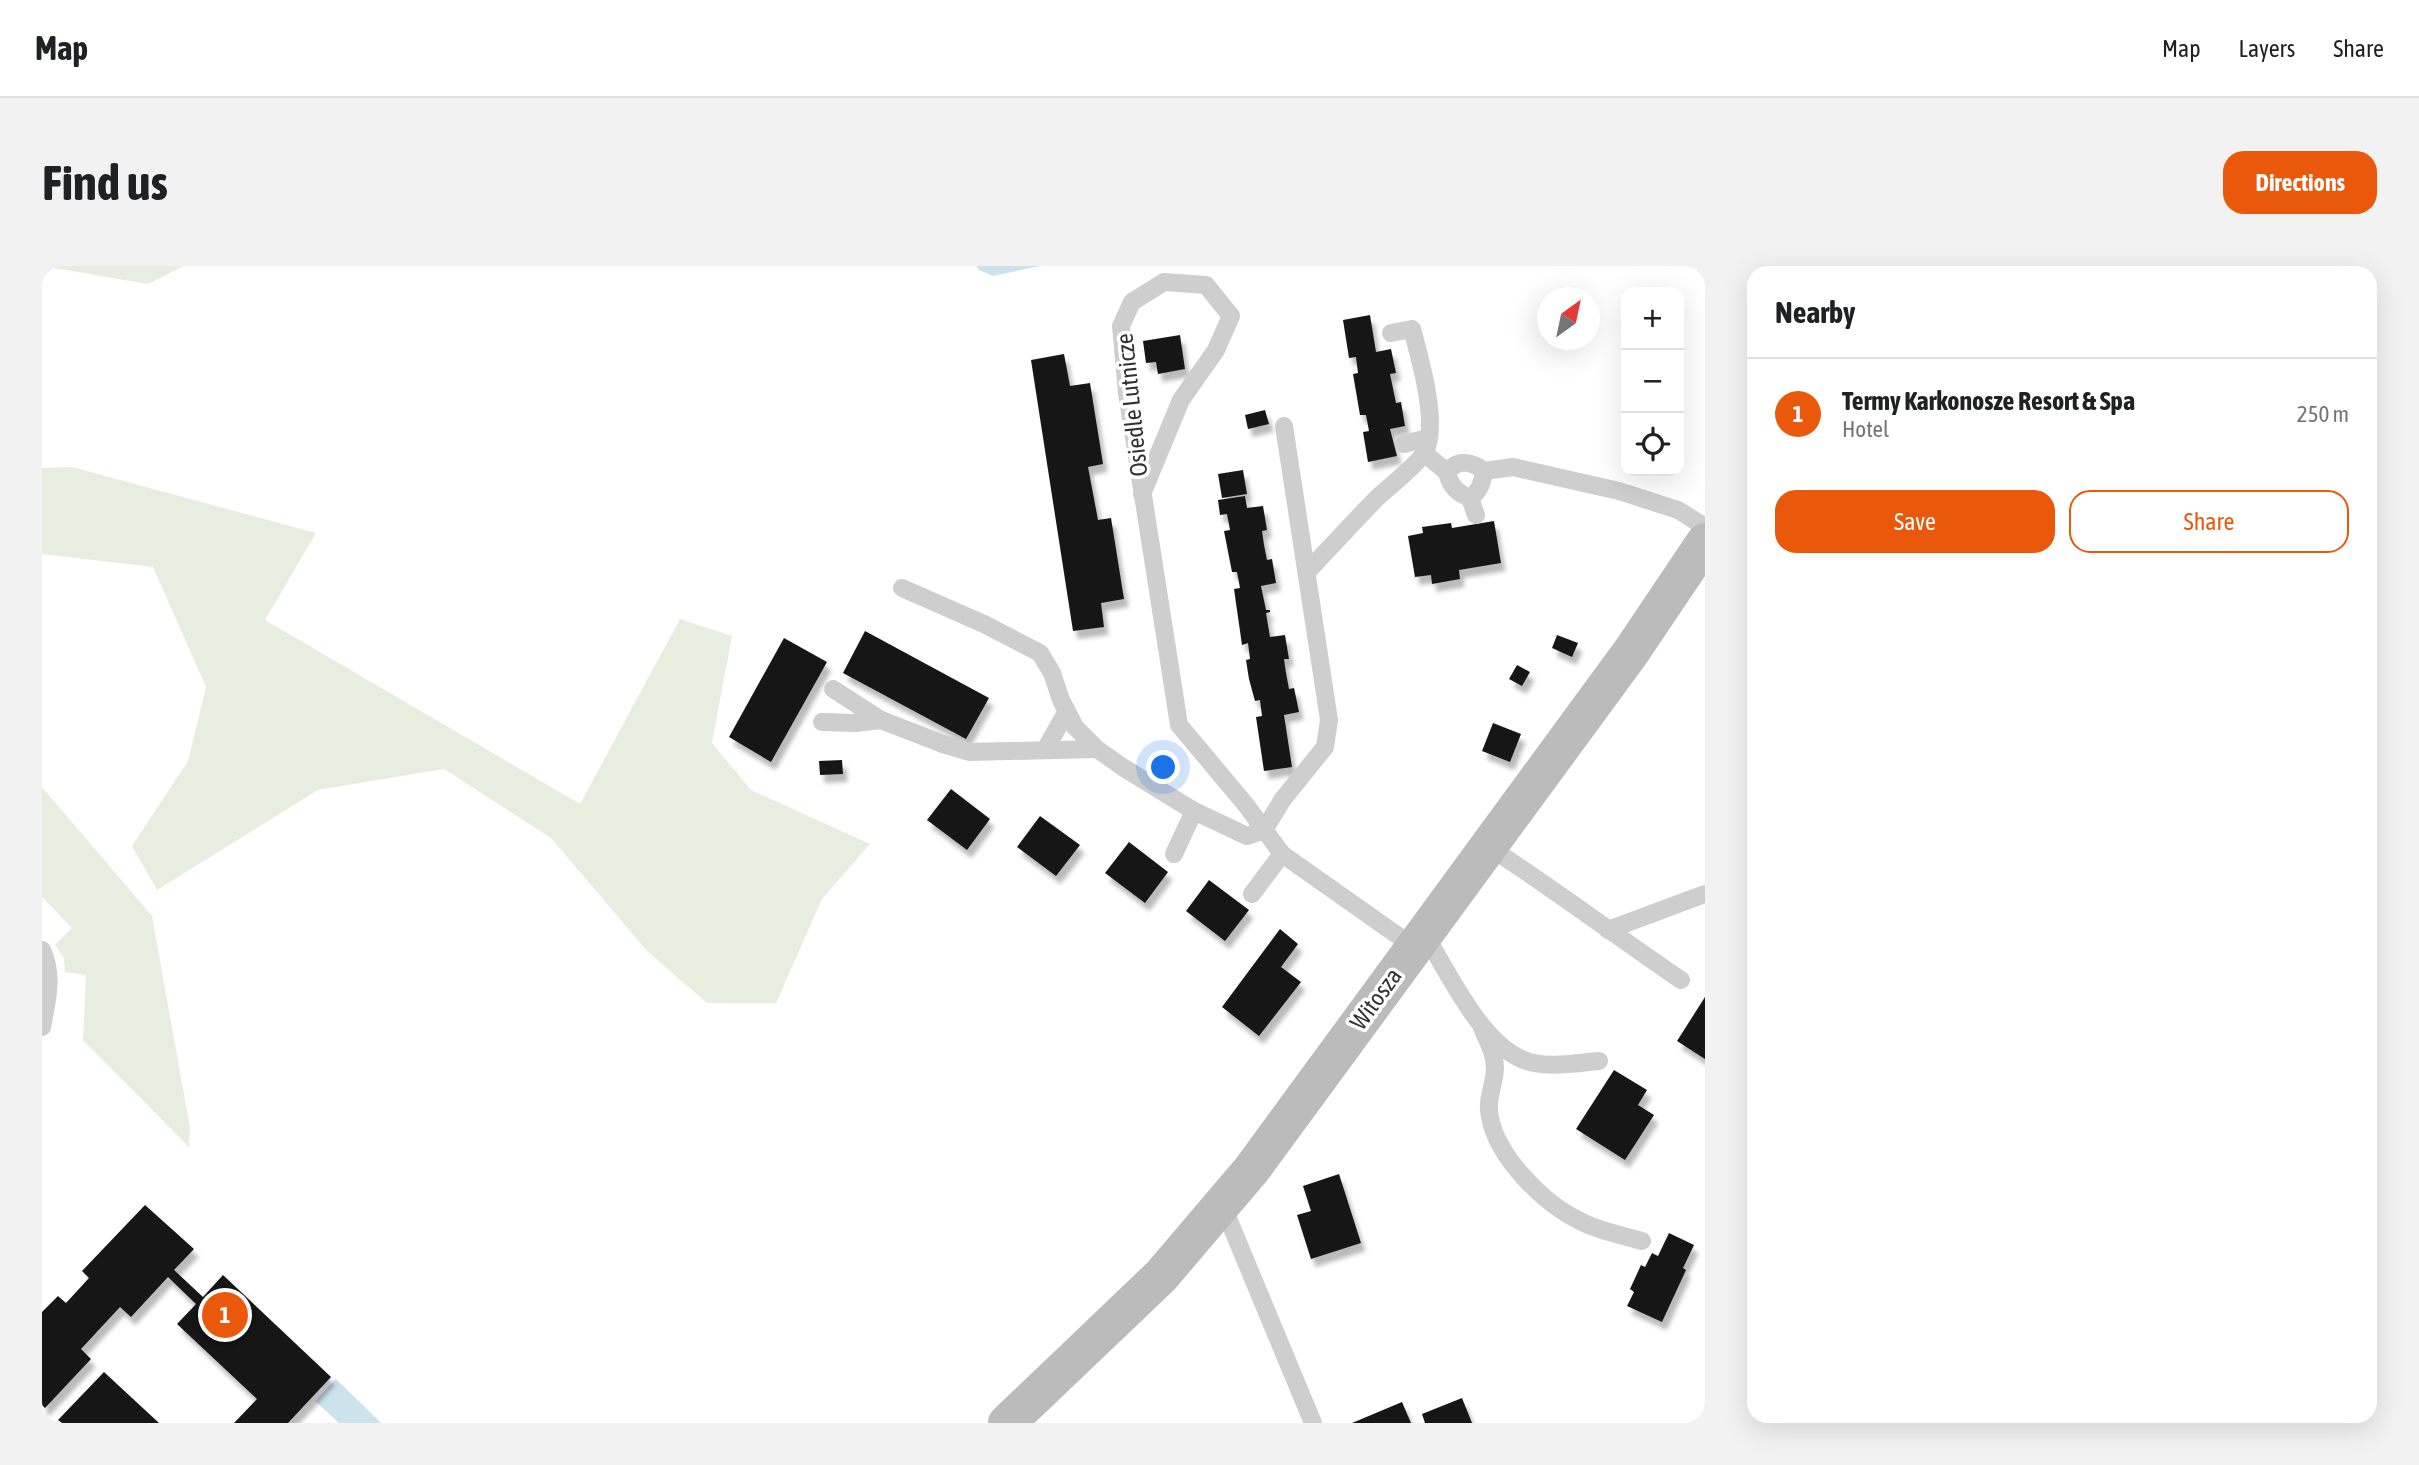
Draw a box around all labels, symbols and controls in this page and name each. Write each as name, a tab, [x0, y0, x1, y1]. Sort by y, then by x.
text: Map	[35, 29, 88, 67]
text: Map	[2162, 35, 2201, 62]
text: Layers	[2239, 35, 2295, 62]
text: Share	[2333, 35, 2384, 62]
button: Directions	[2223, 151, 2377, 214]
text: Find us	[42, 154, 168, 210]
north arrow	[1537, 287, 1600, 350]
map controls	[1621, 287, 1684, 476]
button: +	[1621, 287, 1684, 350]
text: Nearby	[1775, 295, 1855, 329]
street label: Osiedle Lutnicze	[1111, 332, 1152, 478]
button: −	[1621, 350, 1684, 413]
text: Termy Karkonosze Resort & Spa	[1842, 386, 2135, 416]
text: 1	[1793, 401, 1803, 427]
text: 250 m	[2297, 401, 2349, 427]
button: locate	[1621, 413, 1684, 476]
text: Hotel	[1842, 416, 1889, 442]
button: Save	[1775, 490, 2055, 553]
button: Share	[2069, 490, 2349, 553]
your location	[1146, 750, 1180, 784]
street label: Witosza	[1344, 963, 1407, 1035]
pin: 1	[202, 1289, 248, 1341]

